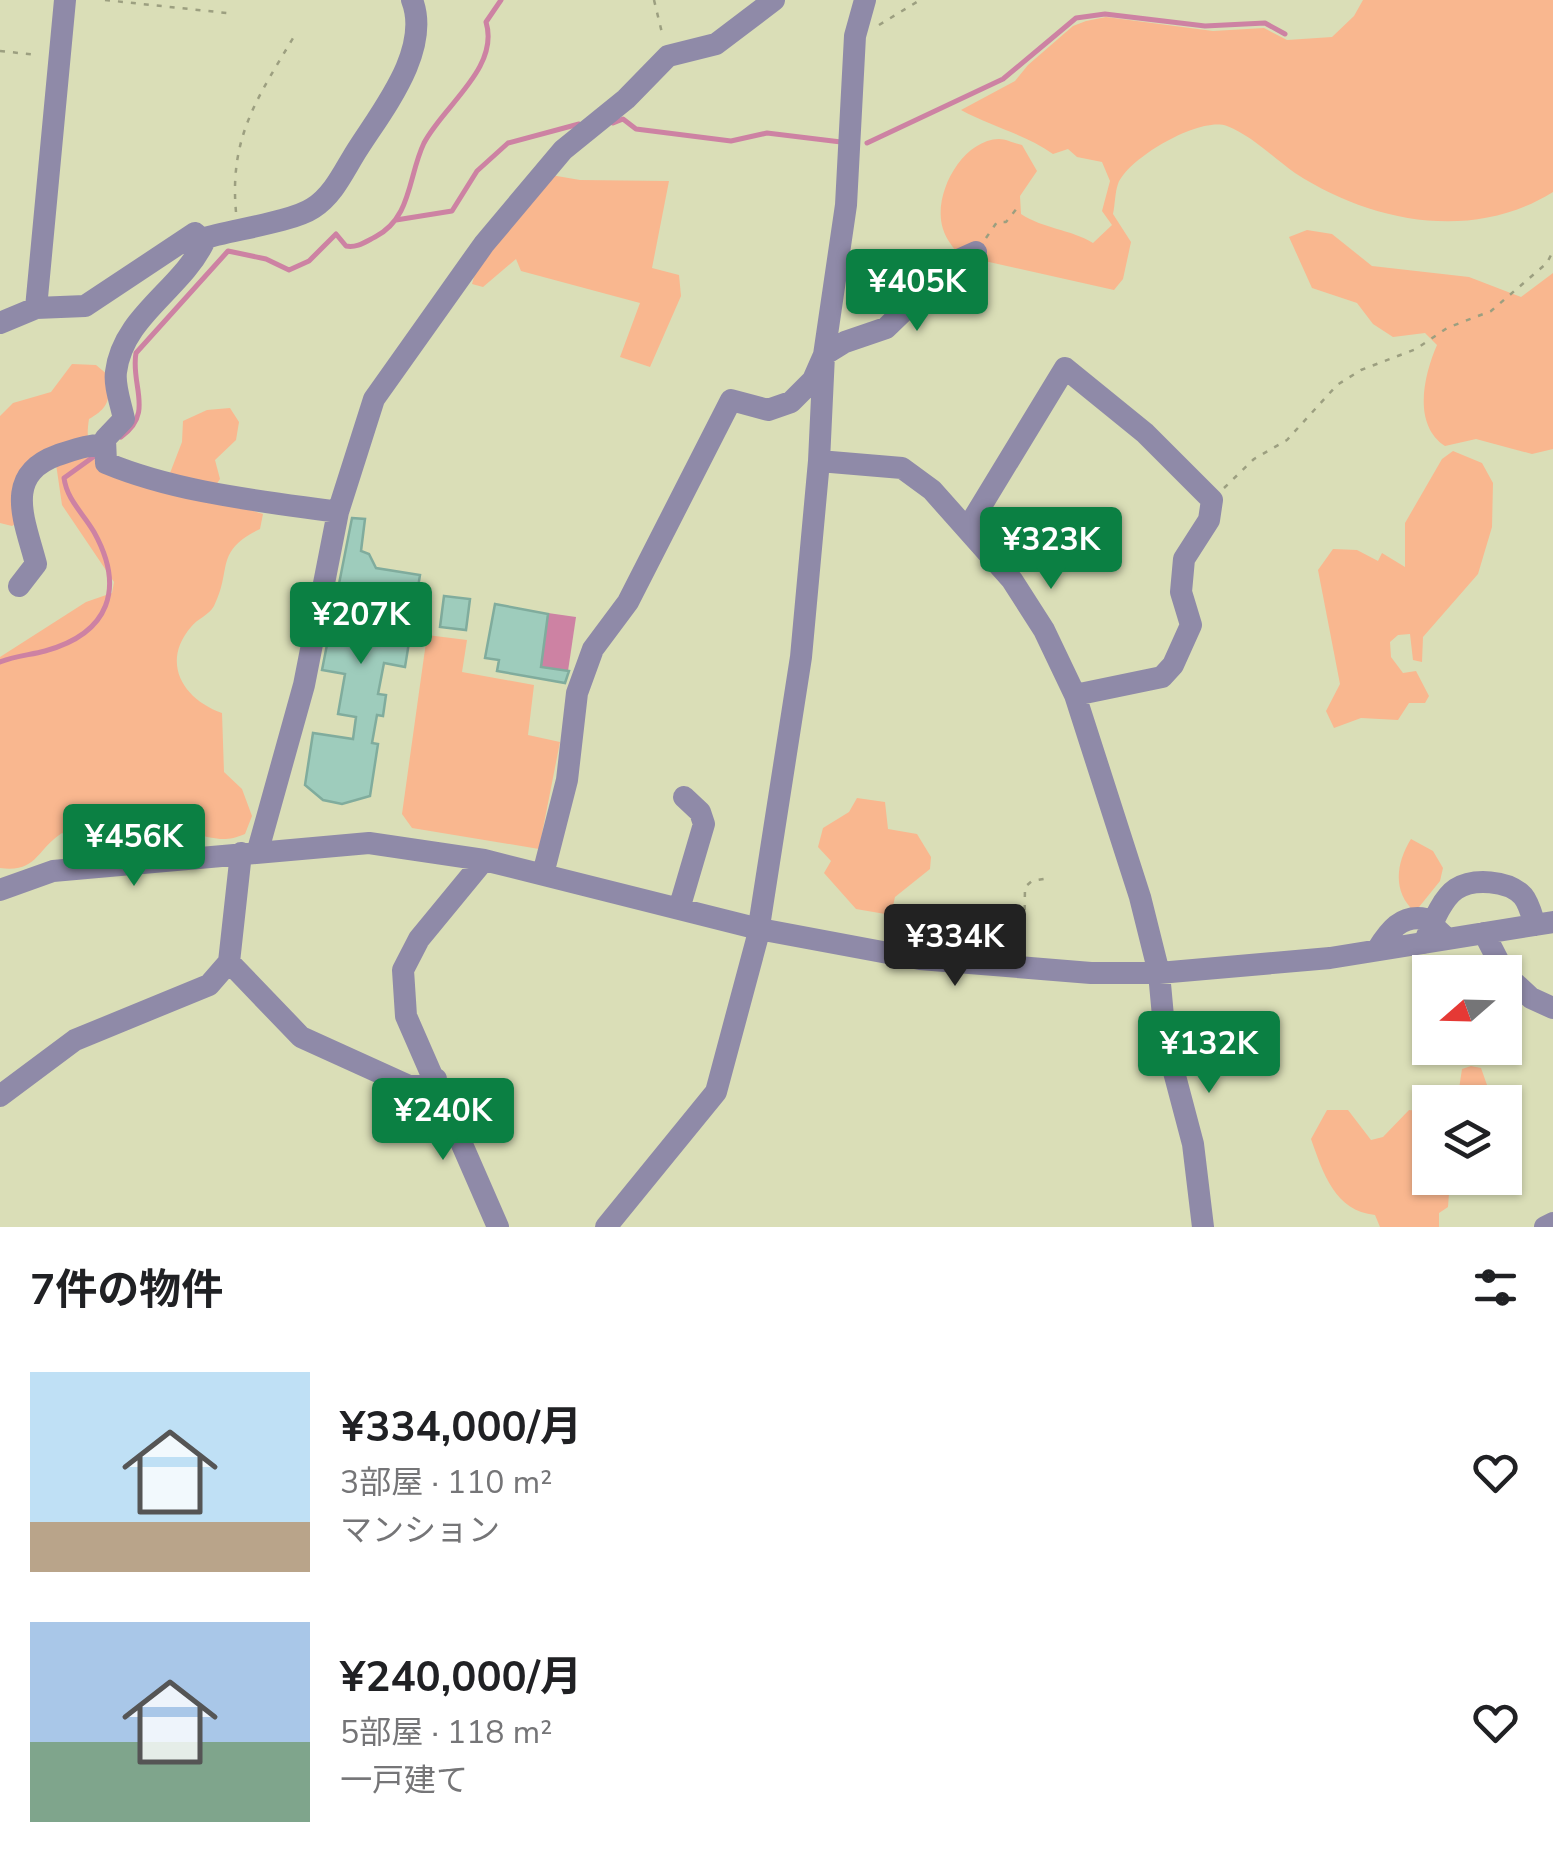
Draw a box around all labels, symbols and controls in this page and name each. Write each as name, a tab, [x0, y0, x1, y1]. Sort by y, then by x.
pin: ¥405K	[847, 249, 987, 334]
text: ¥405K	[868, 260, 966, 303]
pin: ¥323K	[981, 507, 1121, 592]
text: ¥323K	[1002, 518, 1100, 561]
pin: ¥207K	[291, 582, 431, 667]
text: ¥207K	[312, 593, 410, 636]
pin: ¥456K	[64, 804, 204, 889]
text: ¥456K	[85, 815, 183, 858]
pin: ¥334K	[885, 904, 1025, 989]
text: ¥334K	[906, 915, 1004, 958]
north arrow	[1412, 955, 1522, 1065]
map controls	[1412, 955, 1522, 1195]
pin: ¥132K	[1139, 1011, 1279, 1096]
text: ¥132K	[1160, 1022, 1258, 1065]
pin: ¥240K	[373, 1078, 513, 1163]
button: layers	[1412, 1085, 1522, 1195]
text: ¥240K	[394, 1089, 492, 1132]
icon: filters	[1468, 1260, 1523, 1315]
text: 7件の物件	[30, 1262, 223, 1319]
text: ¥334,000/月	[340, 1399, 582, 1456]
icon: home	[110, 1412, 230, 1532]
icon: heart	[1468, 1445, 1523, 1500]
text: 3部屋 · 110 m²	[340, 1461, 552, 1504]
text: マンション	[340, 1509, 500, 1552]
text: ¥240,000/月	[340, 1649, 582, 1706]
icon: home	[110, 1662, 230, 1782]
icon: heart	[1468, 1695, 1523, 1750]
text: 5部屋 · 118 m²	[340, 1711, 552, 1754]
text: 一戸建て	[340, 1759, 468, 1802]

